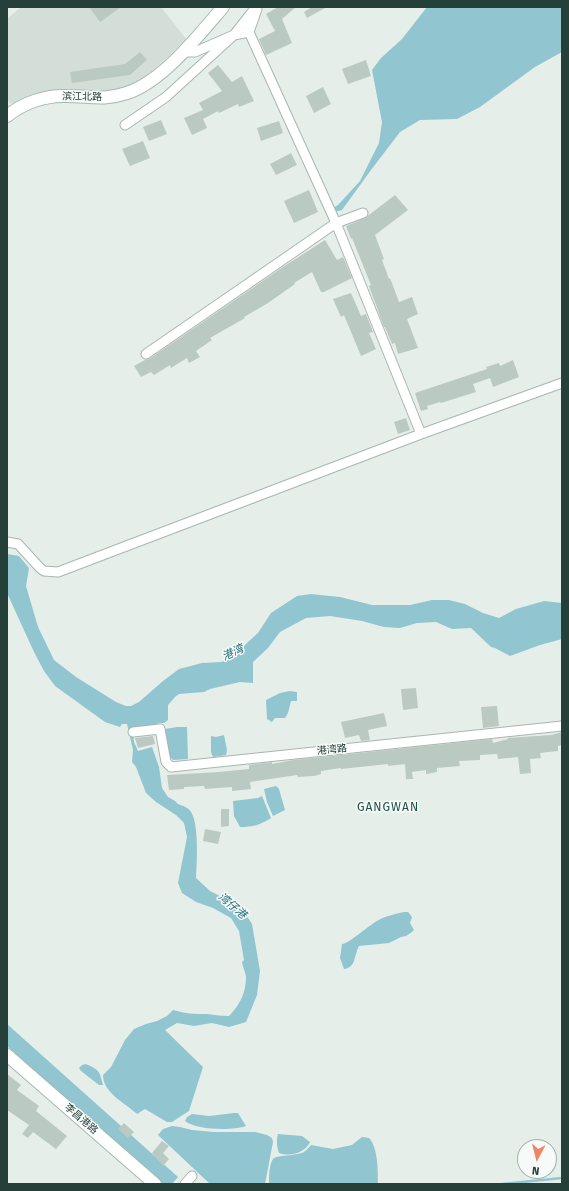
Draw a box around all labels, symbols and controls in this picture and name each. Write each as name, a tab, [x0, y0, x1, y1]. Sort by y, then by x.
street label: 滨江北路	[62, 91, 102, 103]
water label: 港湾	[220, 642, 246, 664]
street label: 港湾路	[316, 742, 348, 758]
district label: GANGWAN	[357, 801, 419, 815]
water label: 湾仔港	[215, 890, 249, 922]
street label: 李昌港路	[62, 1101, 100, 1137]
north arrow	[517, 1139, 557, 1179]
text: N	[531, 1164, 540, 1177]

